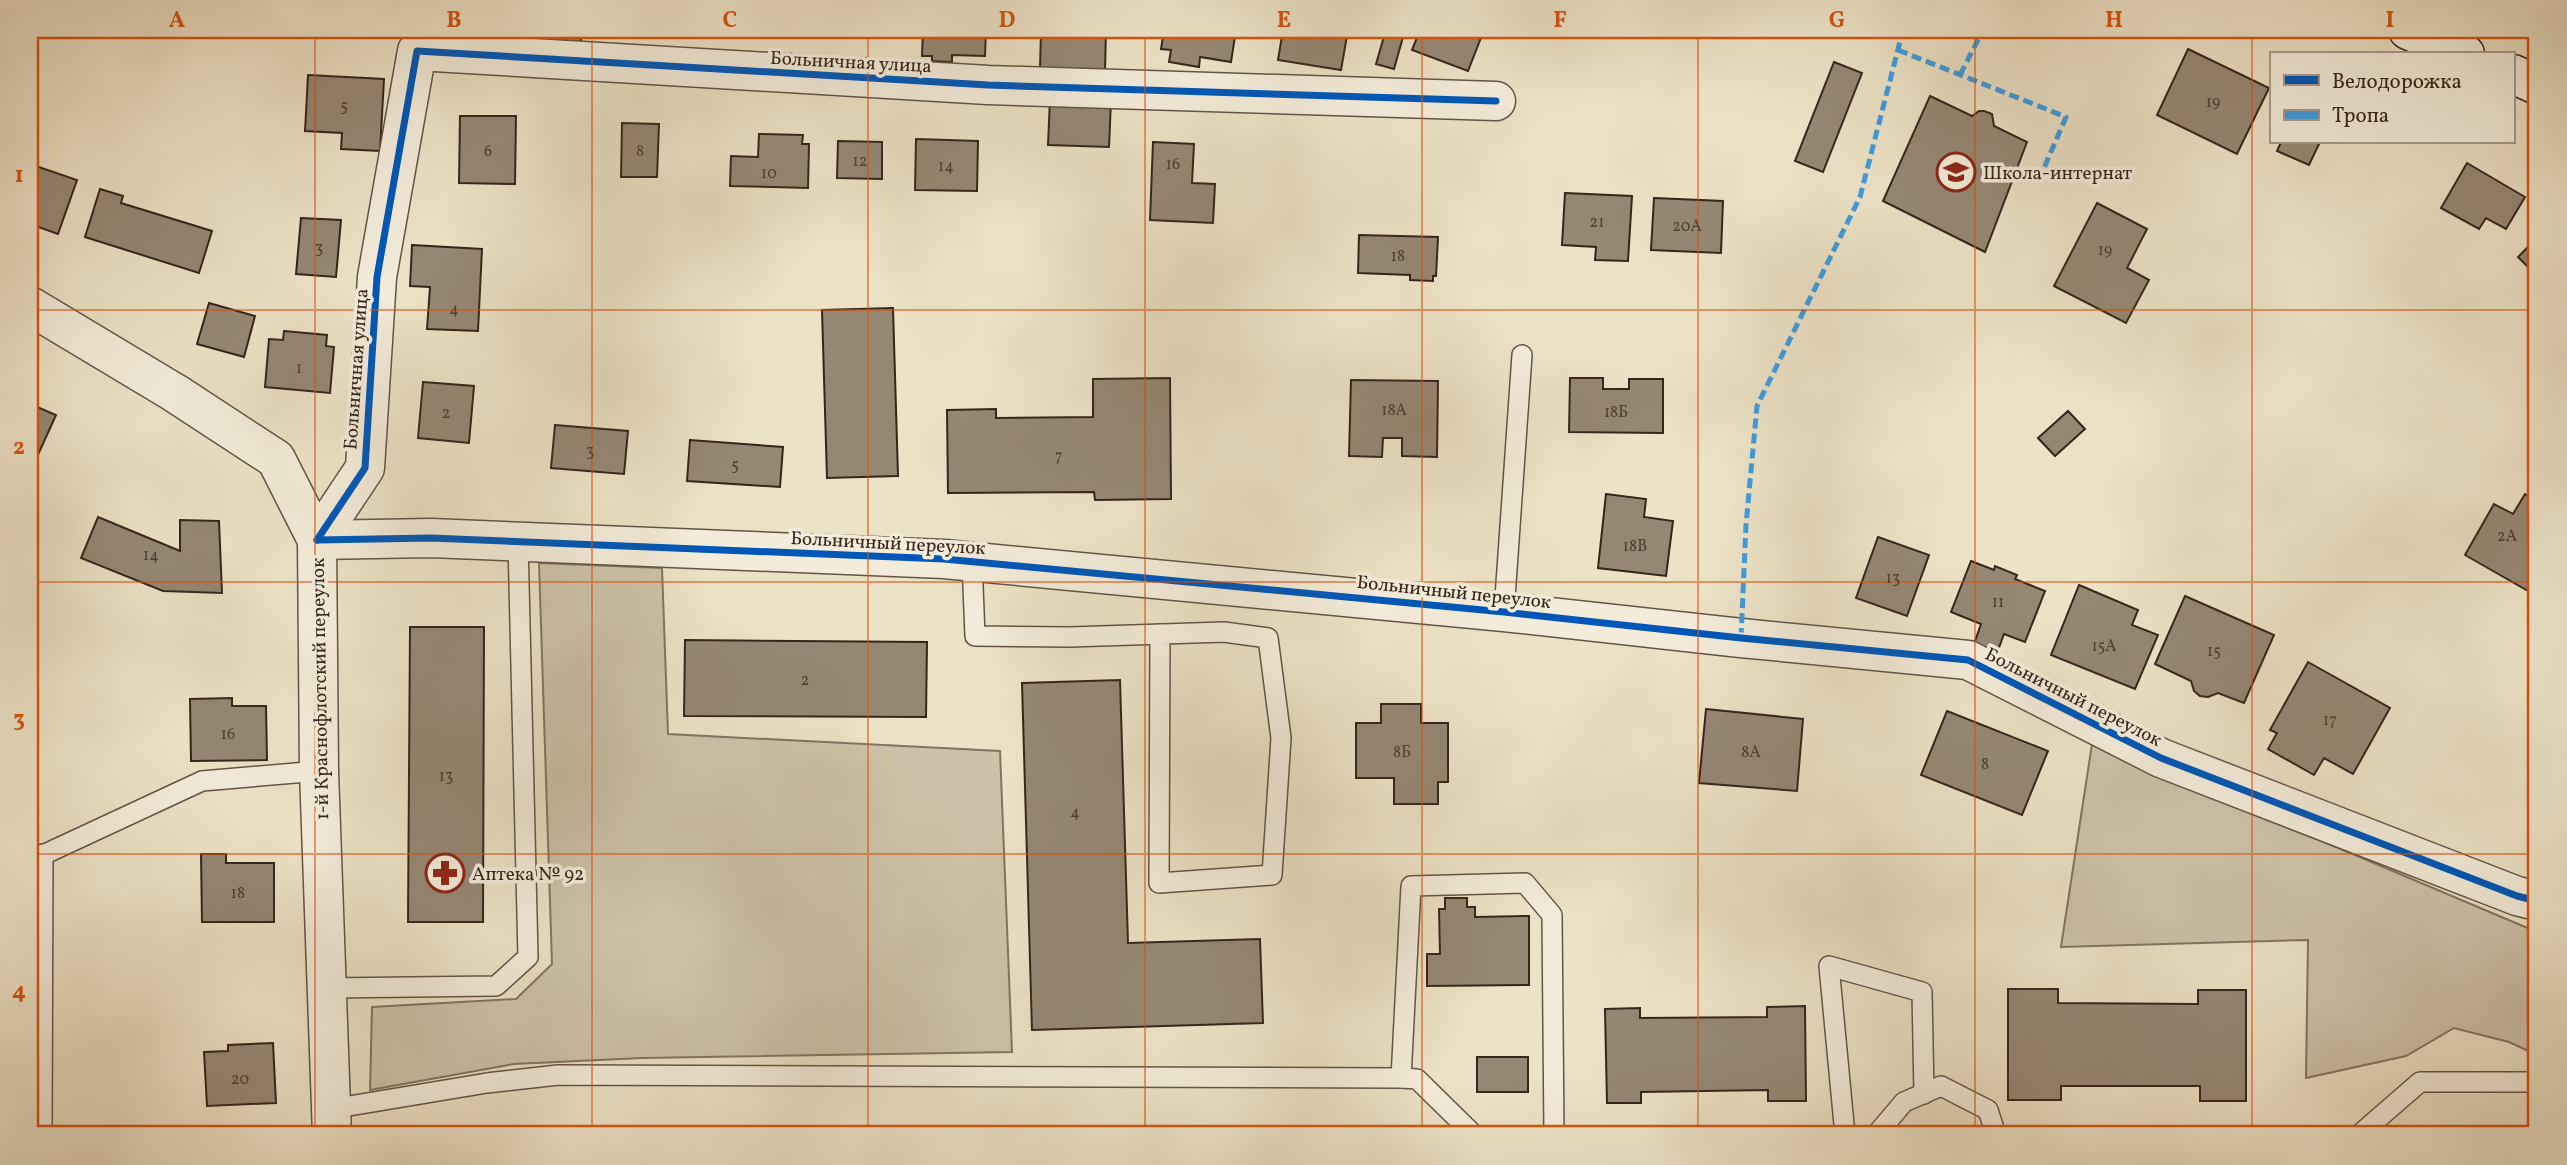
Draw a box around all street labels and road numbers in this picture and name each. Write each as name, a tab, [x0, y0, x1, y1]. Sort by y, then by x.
street label: Больничная улица	[769, 46, 932, 80]
street label: Больничная улица	[338, 288, 376, 451]
street label: Больничный переулок	[790, 526, 986, 562]
street label: 1-й Краснофлотский переулок	[306, 558, 336, 820]
street label: Больничный переулок	[1355, 570, 1552, 616]
street label: Больничный переулок	[1980, 642, 2166, 754]

